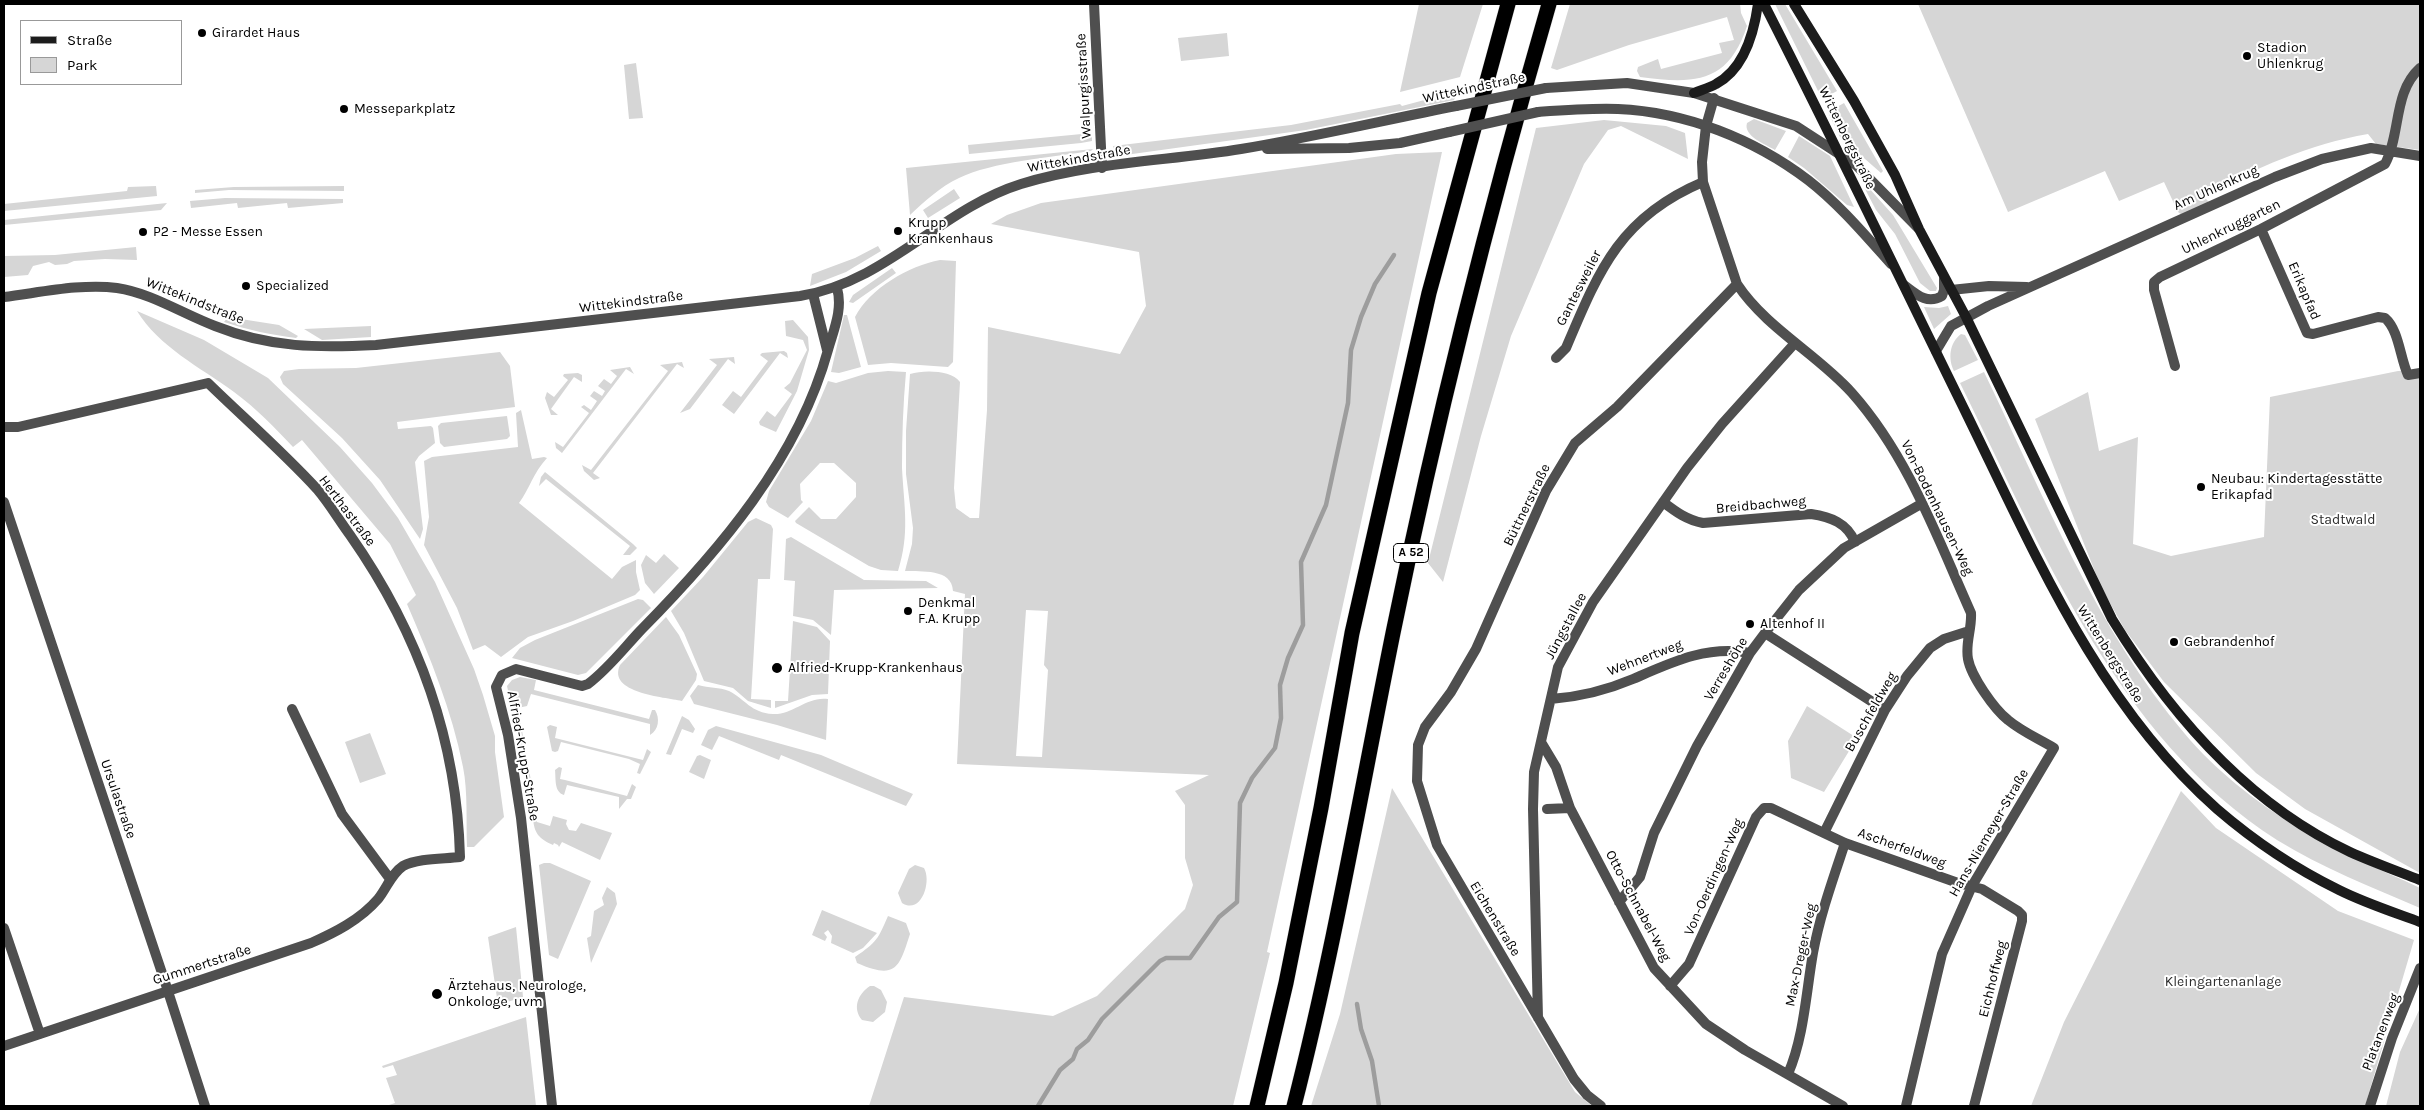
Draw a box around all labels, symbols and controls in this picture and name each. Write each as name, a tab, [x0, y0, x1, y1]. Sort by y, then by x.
legend	[20, 20, 182, 85]
place label: Girardet Haus	[212, 25, 300, 41]
marker: Girardet Haus	[196, 27, 208, 39]
text: Straße	[67, 31, 112, 49]
street label: Walpurgisstraße	[1073, 33, 1095, 139]
place label: Stadion Uhlenkrug	[2257, 40, 2323, 72]
marker: Stadion Uhlenkrug	[2241, 50, 2253, 62]
text: Park	[67, 56, 97, 74]
street label: Wittekindstraße	[1421, 69, 1527, 107]
street label: Wittenbergstraße	[1815, 84, 1879, 192]
place label: Messeparkplatz	[354, 101, 456, 117]
marker: Messeparkplatz	[338, 103, 350, 115]
street label: Wittekindstraße	[1026, 142, 1132, 176]
street label: Am Uhlenkrug	[2171, 162, 2261, 214]
street label: Uhlenkruggarten	[2179, 196, 2283, 258]
place label: Krupp Krankenhaus	[908, 215, 993, 248]
place label: P2 - Messe Essen	[153, 224, 263, 240]
marker: Krupp Krankenhaus	[892, 225, 904, 237]
marker: P2 - Messe Essen	[137, 226, 149, 238]
street label: Gantesweiler	[1553, 247, 1605, 329]
street label: Erikapfad	[2284, 259, 2324, 323]
street label: Wittekindstraße	[143, 274, 247, 328]
place label: Specialized	[256, 278, 329, 294]
marker: Specialized	[240, 280, 252, 292]
street label: Wittekindstraße	[578, 287, 684, 317]
street label: Von-Bodenhausen-Weg	[1897, 438, 1977, 578]
street label: Büttnerstraße	[1500, 461, 1554, 549]
place label: Neubau: Kindertagesstätte Erikapfad	[2211, 471, 2382, 504]
street label: Herthastraße	[315, 472, 379, 550]
marker: Neubau: Kindertagesstätte Erikapfad	[2195, 481, 2207, 493]
street label: Breidbachweg	[1715, 493, 1807, 517]
park label: Stadtwald	[2310, 512, 2376, 528]
road number: A 52	[1394, 544, 1428, 562]
street label: Jüngstallee	[1541, 590, 1591, 662]
place label: Denkmal F.A. Krupp	[918, 595, 980, 628]
street label: Wittenbergstraße	[2073, 602, 2147, 706]
marker: Denkmal F.A. Krupp	[902, 605, 914, 617]
place label: Altenhof II	[1760, 616, 1825, 632]
marker: Altenhof II	[1744, 618, 1756, 630]
street label: Verreshöhe	[1701, 634, 1751, 704]
place label: Gebrandenhof	[2184, 634, 2275, 650]
street label: Wehnertweg	[1605, 636, 1685, 680]
marker: Gebrandenhof	[2168, 636, 2180, 648]
place label: Alfried-Krupp-Krankenhaus	[788, 660, 963, 676]
marker: Alfried-Krupp-Krankenhaus	[770, 661, 784, 675]
street label: Buschfeldweg	[1841, 669, 1901, 755]
street label: Alfried-Krupp-Straße	[503, 690, 543, 822]
street label: Ursulastraße	[97, 757, 139, 841]
street label: Hans-Niemeyer-Straße	[1946, 766, 2032, 900]
street label: Von-Oerdingen-Weg	[1681, 816, 1747, 938]
street label: Ascherfeldweg	[1856, 824, 1948, 872]
street label: Otto-Schnabel-Weg	[1602, 847, 1674, 965]
street label: Eichenstraße	[1466, 878, 1524, 960]
street label: Max-Dreger-Weg	[1782, 902, 1820, 1008]
street label: Eichhoffweg	[1975, 939, 2011, 1019]
street label: Gummertstraße	[151, 941, 253, 989]
park label: Kleingartenanlage	[2165, 974, 2281, 990]
place label: Ärztehaus, Neurologe, Onkologe, uvm	[448, 978, 586, 1010]
marker: Ärztehaus, Neurologe, Onkologe, uvm	[430, 987, 444, 1001]
street label: Platanenweg	[2359, 991, 2403, 1073]

